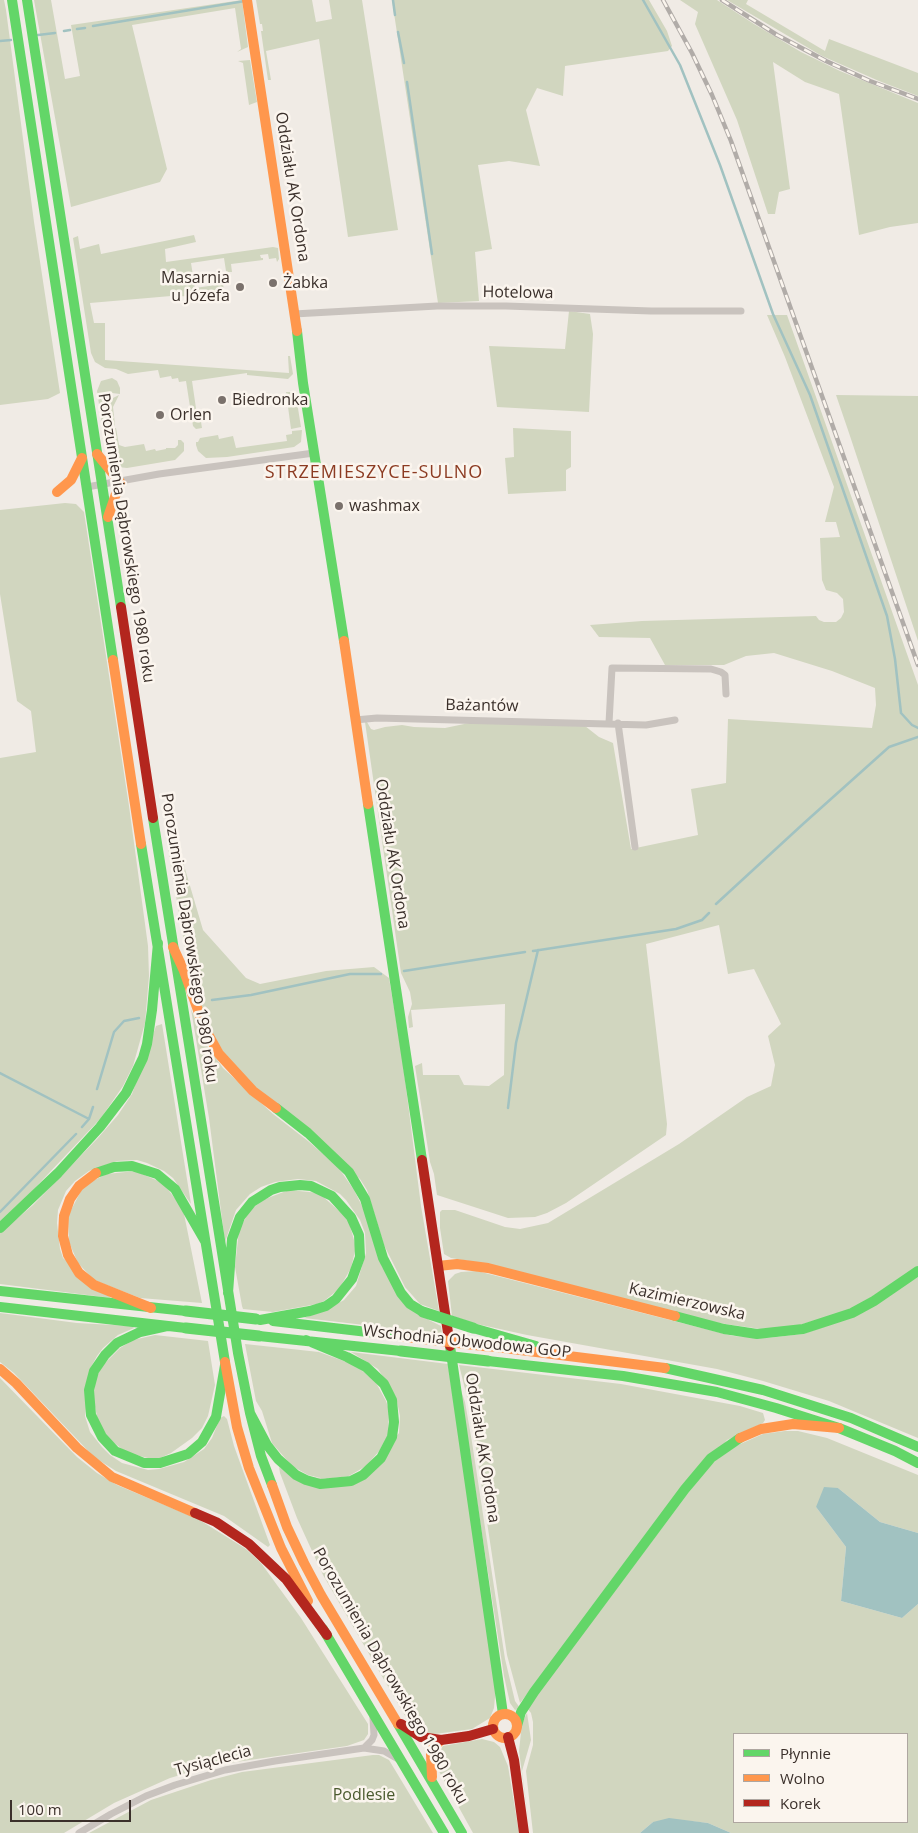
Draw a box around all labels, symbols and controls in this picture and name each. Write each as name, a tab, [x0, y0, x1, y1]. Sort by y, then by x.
street label: Oddziału AK Ordona	[271, 111, 313, 263]
place label: Masarnia u Józefa	[161, 268, 230, 306]
place label: Żabka	[283, 273, 328, 293]
marker: Żabka	[267, 277, 279, 289]
marker: Masarnia u Józefa	[234, 281, 246, 293]
street label: Hotelowa	[482, 283, 554, 303]
place label: Biedronka	[232, 390, 308, 410]
street label: Porozumienia Dąbrowskiego 1980 roku	[94, 392, 158, 684]
marker: Biedronka	[216, 394, 228, 406]
place label: Orlen	[170, 405, 212, 425]
marker: Orlen	[154, 409, 166, 421]
district label: STRZEMIESZYCE-SULNO	[262, 462, 486, 484]
place label: washmax	[349, 496, 420, 516]
marker: washmax	[333, 500, 345, 512]
street label: Bażantów	[445, 696, 519, 716]
street label: Oddziału AK Ordona	[371, 778, 413, 930]
street label: Porozumienia Dąbrowskiego 1980 roku	[157, 792, 221, 1084]
street label: Kazimierzowska	[627, 1279, 747, 1325]
street label: Wschodnia Obwodowa GOP	[362, 1322, 572, 1362]
street label: Oddziału AK Ordona	[461, 1372, 503, 1524]
street label: Porozumienia Dąbrowskiego 1980 roku	[308, 1544, 472, 1808]
legend	[733, 1733, 908, 1823]
street label: Tysiąclecia	[173, 1742, 253, 1780]
text: Płynnie	[780, 1743, 831, 1763]
text: Wolno	[780, 1768, 825, 1788]
park label: Podlesie	[333, 1785, 395, 1805]
scale bar	[12, 1790, 134, 1822]
text: Korek	[780, 1793, 821, 1813]
text: 100 m	[18, 1799, 62, 1819]

